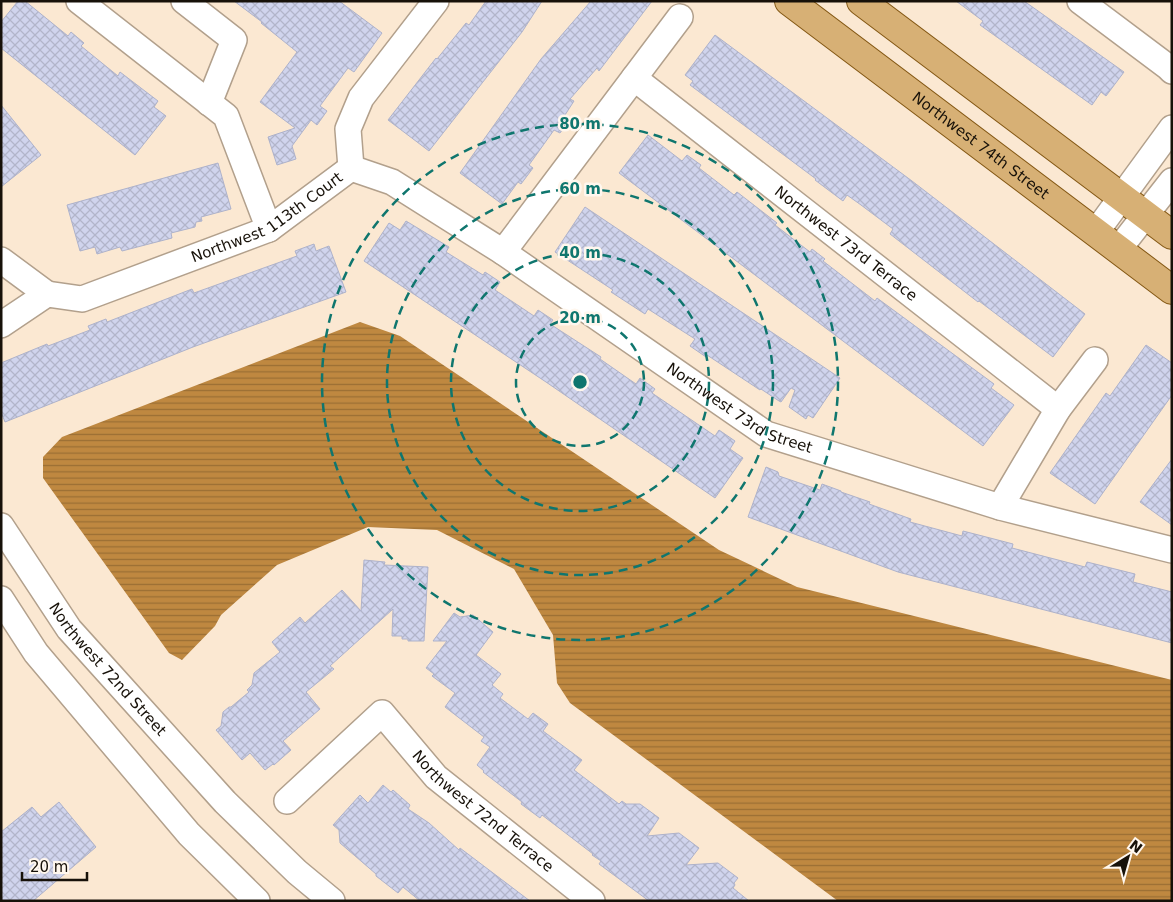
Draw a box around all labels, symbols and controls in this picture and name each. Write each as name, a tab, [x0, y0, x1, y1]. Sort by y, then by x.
street label: Northwest 74th Street	[909, 88, 1053, 203]
text: 80 m	[559, 115, 601, 133]
street label: Northwest 113th Court	[189, 168, 346, 266]
text: 60 m	[559, 180, 601, 198]
street label: Northwest 73rd Terrace	[771, 182, 921, 305]
text: 40 m	[559, 244, 601, 262]
text: 20 m	[559, 309, 601, 327]
street label: Northwest 73rd Street	[663, 359, 815, 457]
centre of rings	[571, 373, 589, 391]
street label: Northwest 72nd Street	[45, 599, 170, 740]
street label: Northwest 72nd Terrace	[408, 747, 557, 876]
north arrow	[1103, 832, 1153, 882]
text: N	[1126, 837, 1145, 857]
scale bar	[22, 850, 88, 882]
text: 20 m	[30, 858, 68, 876]

